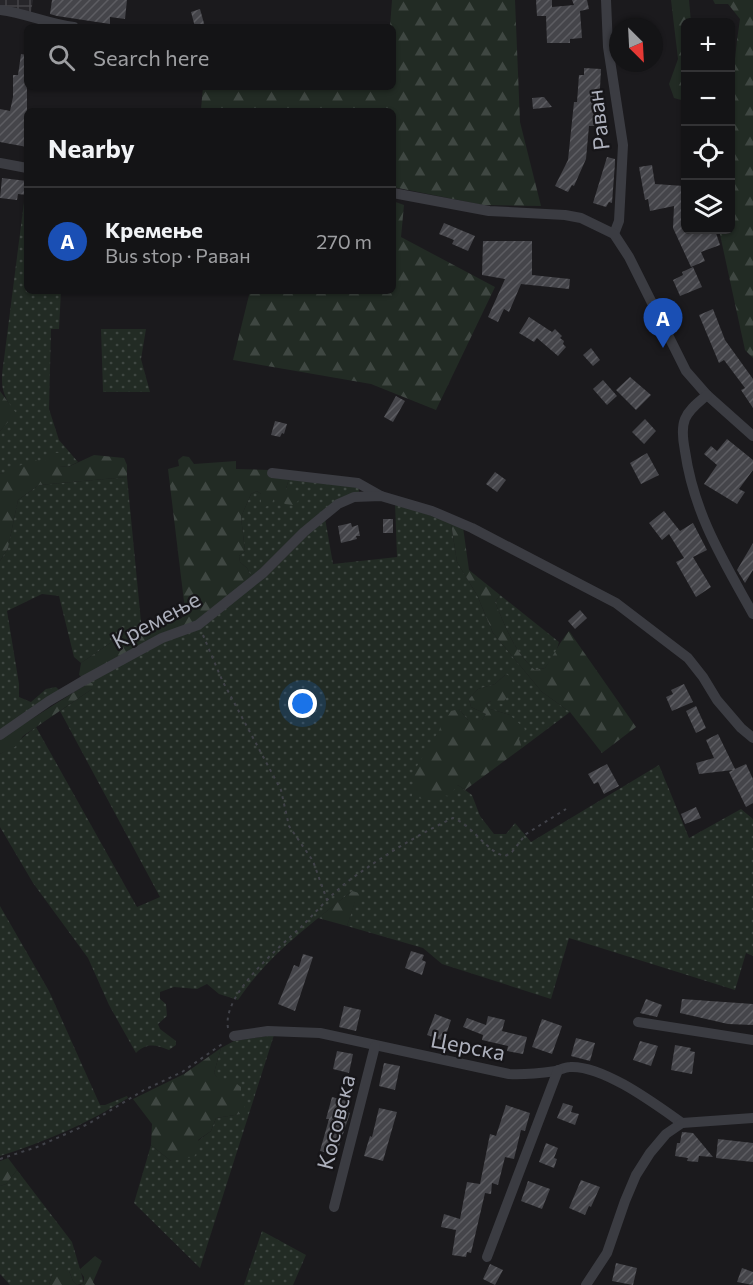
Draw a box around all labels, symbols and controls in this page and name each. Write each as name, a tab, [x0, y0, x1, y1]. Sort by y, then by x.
north arrow	[609, 18, 663, 72]
map controls	[681, 18, 735, 234]
button: +	[681, 18, 735, 72]
search box	[24, 24, 396, 90]
icon: search	[45, 41, 78, 74]
text: Search here	[93, 44, 209, 71]
button: −	[681, 72, 735, 126]
street label: Раван	[580, 88, 615, 152]
button: locate	[681, 126, 735, 180]
text: Nearby	[48, 132, 135, 163]
button: layers	[681, 180, 735, 234]
text: Кремење	[105, 216, 203, 243]
text: A	[60, 229, 75, 253]
text: 270 m	[316, 229, 372, 253]
text: Bus stop · Раван	[105, 243, 251, 267]
pin: A	[644, 298, 682, 348]
street label: Кремење	[107, 585, 205, 654]
your location	[288, 689, 317, 718]
street label: Церска	[429, 1025, 508, 1066]
street label: Косовска	[311, 1072, 360, 1172]

